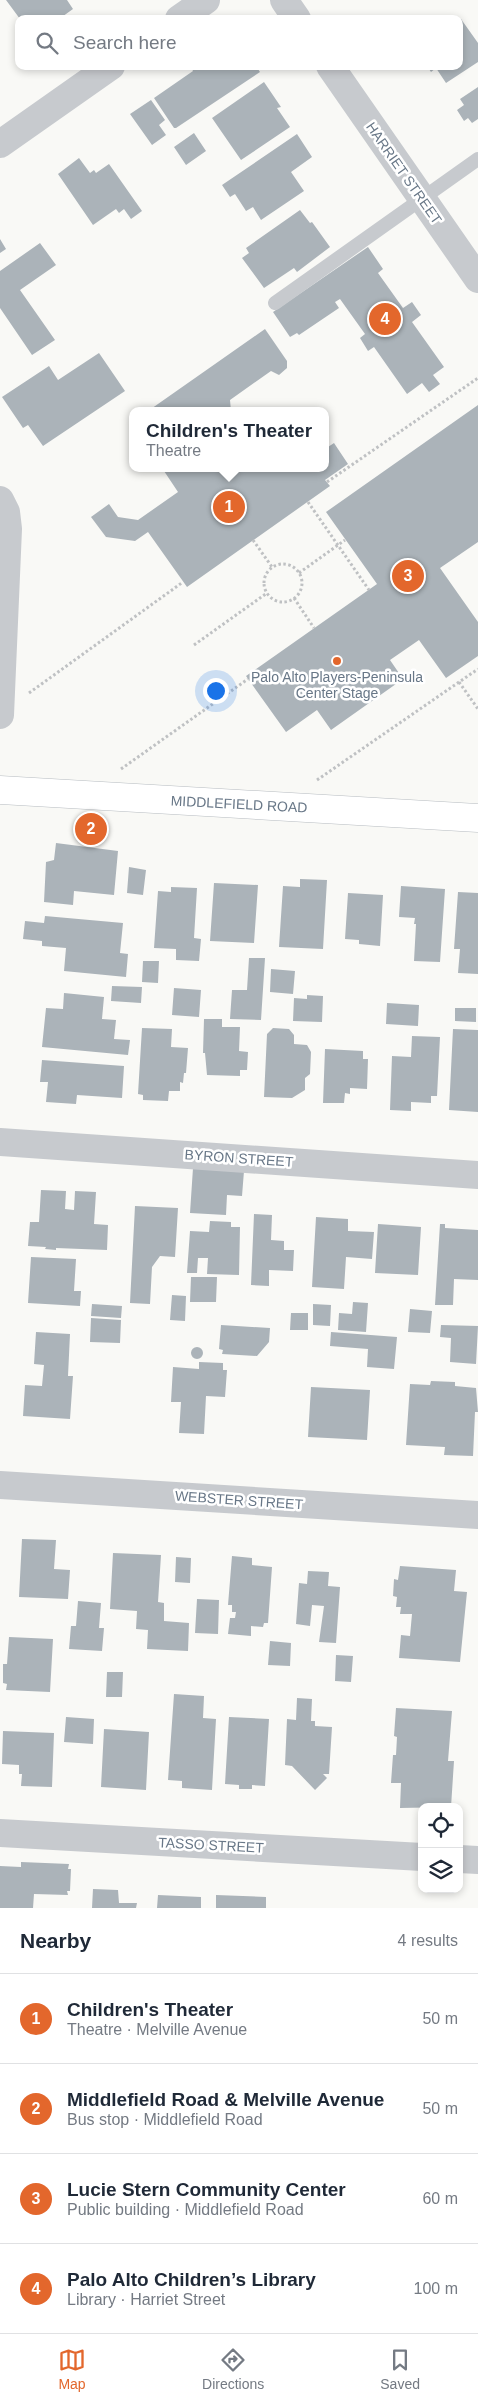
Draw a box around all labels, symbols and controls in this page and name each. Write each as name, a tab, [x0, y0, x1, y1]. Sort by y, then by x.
search box	[15, 15, 463, 70]
icon: search	[33, 29, 61, 57]
text: Search here	[73, 32, 177, 53]
street label: HARRIET STREET	[363, 119, 445, 227]
pin: 4	[369, 300, 401, 338]
popup	[129, 407, 329, 472]
text: Children's Theater	[146, 420, 312, 441]
text: Theatre	[146, 442, 201, 459]
pin: 1	[213, 488, 245, 526]
pin: 3	[392, 557, 424, 595]
marker: Palo Alto Players-Peninsula Center Stage	[331, 655, 343, 667]
place label: Palo Alto Players-Peninsula Center Stage	[251, 669, 423, 701]
your location	[203, 678, 229, 704]
street label: MIDDLEFIELD ROAD	[170, 792, 308, 816]
pin: 2	[75, 810, 107, 848]
street label: BYRON STREET	[184, 1146, 294, 1170]
street label: WEBSTER STREET	[174, 1488, 304, 1512]
map controls	[418, 1803, 463, 1893]
button: locate	[418, 1803, 463, 1848]
street label: TASSO STREET	[158, 1834, 265, 1856]
button: layers	[418, 1848, 463, 1893]
text: Nearby	[20, 1929, 91, 1952]
text: 4 results	[398, 1932, 458, 1949]
text: Children's Theater	[67, 1999, 233, 2020]
text: 1	[32, 2010, 40, 2027]
text: 50 m	[422, 2010, 458, 2027]
text: Theatre · Melville Avenue	[67, 2021, 247, 2038]
text: Middlefield Road & Melville Avenue	[67, 2089, 384, 2110]
text: 2	[32, 2100, 40, 2117]
text: 50 m	[422, 2100, 458, 2117]
text: Bus stop · Middlefield Road	[67, 2111, 263, 2128]
text: Lucie Stern Community Center	[67, 2179, 346, 2200]
text: 3	[32, 2190, 40, 2207]
text: 60 m	[422, 2190, 458, 2207]
text: Public building · Middlefield Road	[67, 2201, 304, 2218]
text: Palo Alto Children’s Library	[67, 2269, 316, 2290]
text: 4	[32, 2280, 40, 2297]
text: 100 m	[414, 2280, 458, 2297]
text: Library · Harriet Street	[67, 2291, 225, 2308]
tab: Map	[58, 2346, 86, 2392]
tab: Directions	[202, 2346, 264, 2392]
tab: Saved	[380, 2346, 420, 2392]

